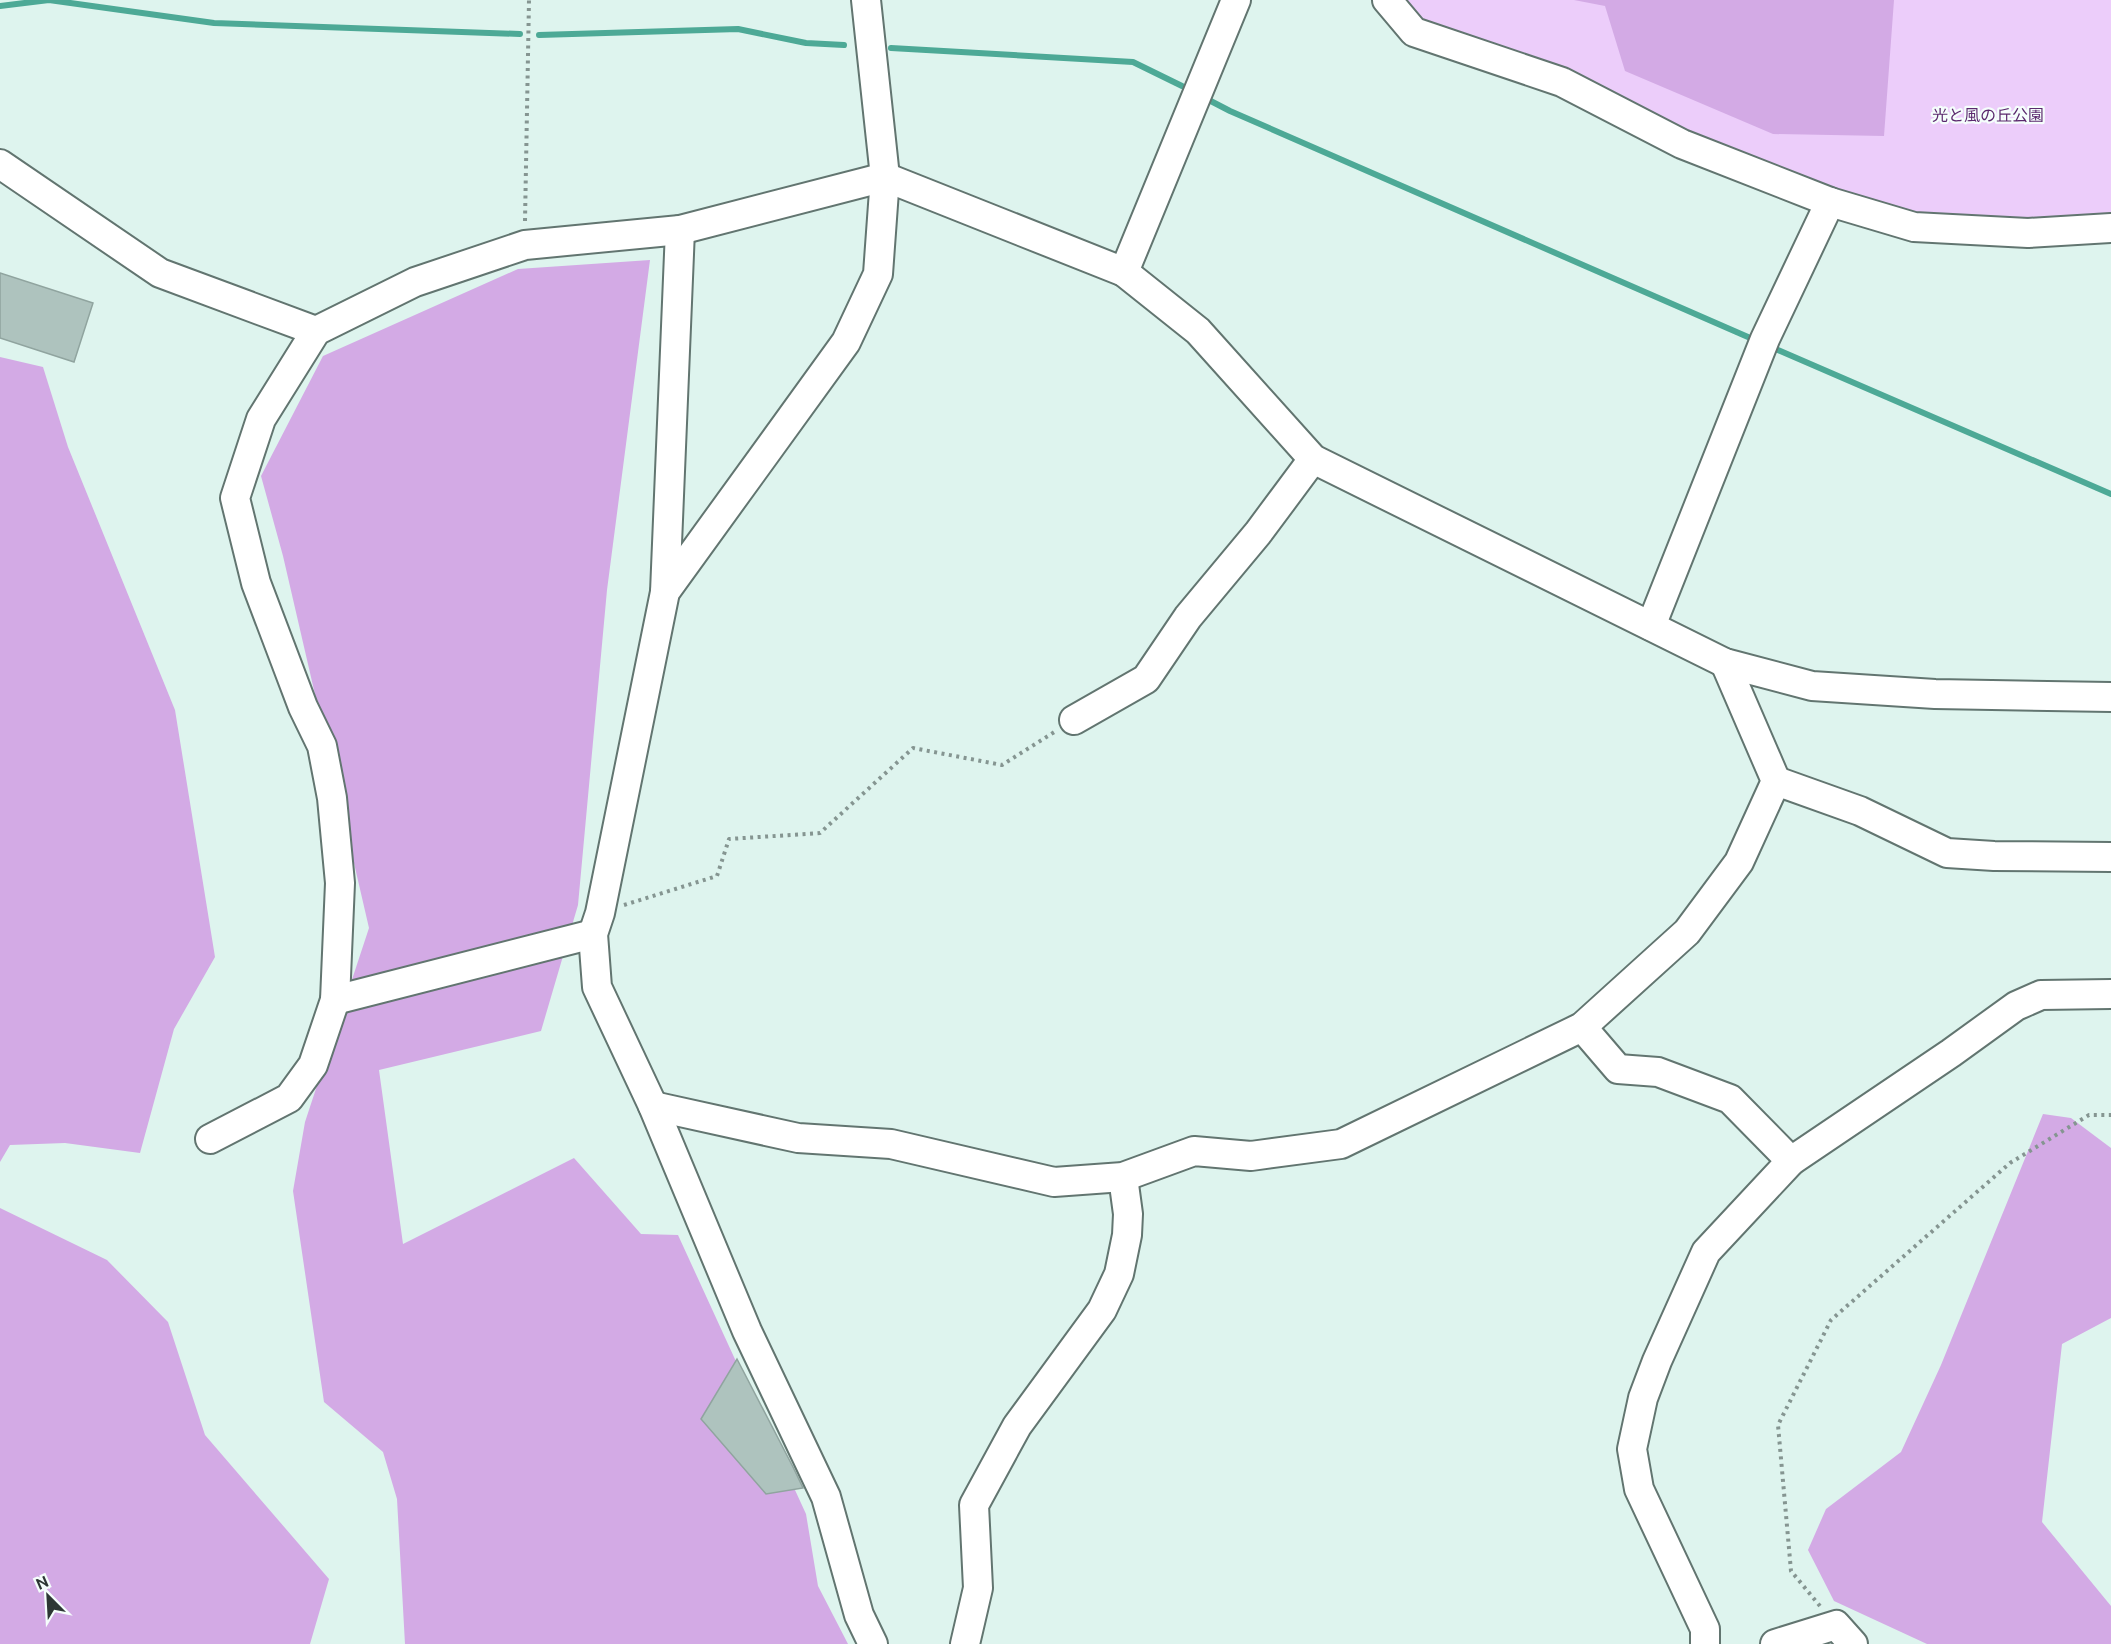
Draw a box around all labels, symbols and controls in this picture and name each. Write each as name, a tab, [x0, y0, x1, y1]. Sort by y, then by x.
park label: 光と風の丘公園	[1932, 106, 2044, 124]
north arrow	[18, 1566, 78, 1626]
text: N	[33, 1572, 51, 1593]

